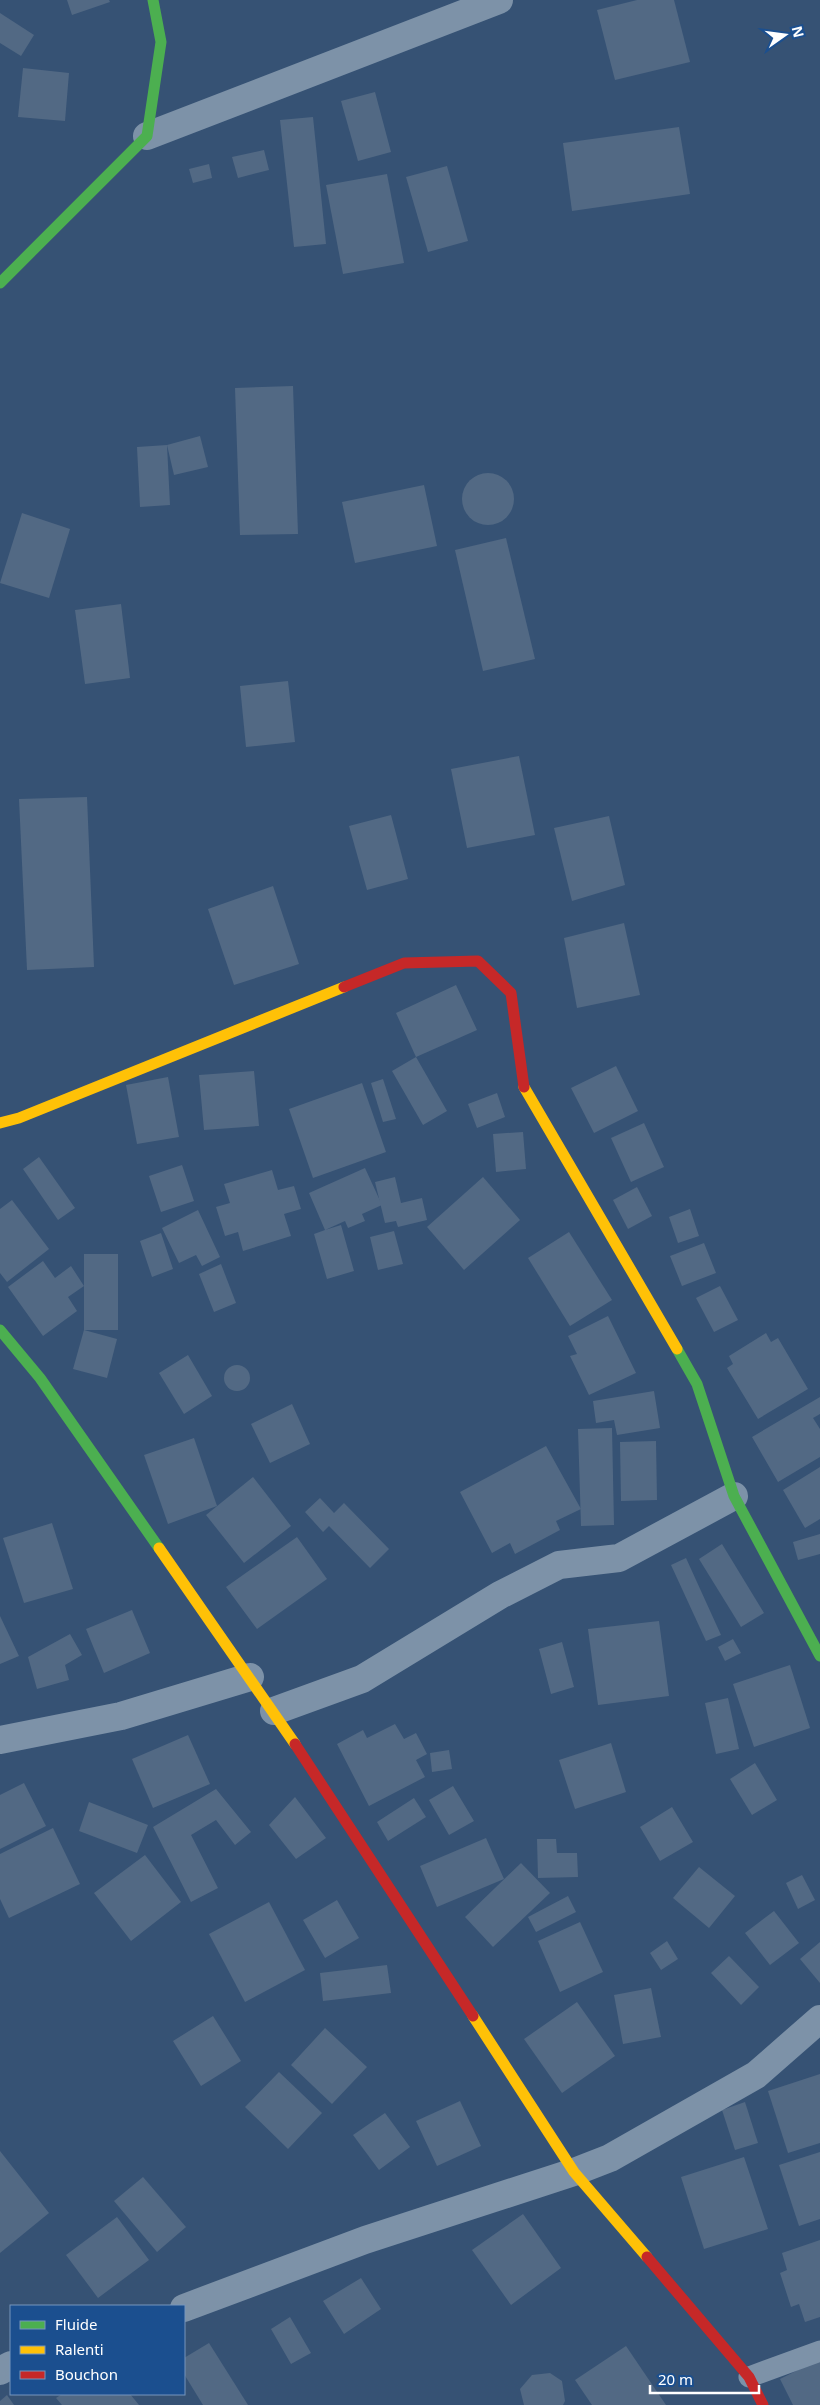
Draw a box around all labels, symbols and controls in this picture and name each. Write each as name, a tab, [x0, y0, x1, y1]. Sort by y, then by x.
north arrow	[760, 10, 810, 60]
text: N	[788, 24, 809, 40]
legend	[10, 2305, 185, 2395]
text: Fluide	[55, 2314, 97, 2334]
text: Ralenti	[55, 2339, 104, 2359]
scale bar	[650, 2362, 759, 2394]
text: Bouchon	[55, 2364, 118, 2384]
text: 20 m	[658, 2369, 693, 2389]

